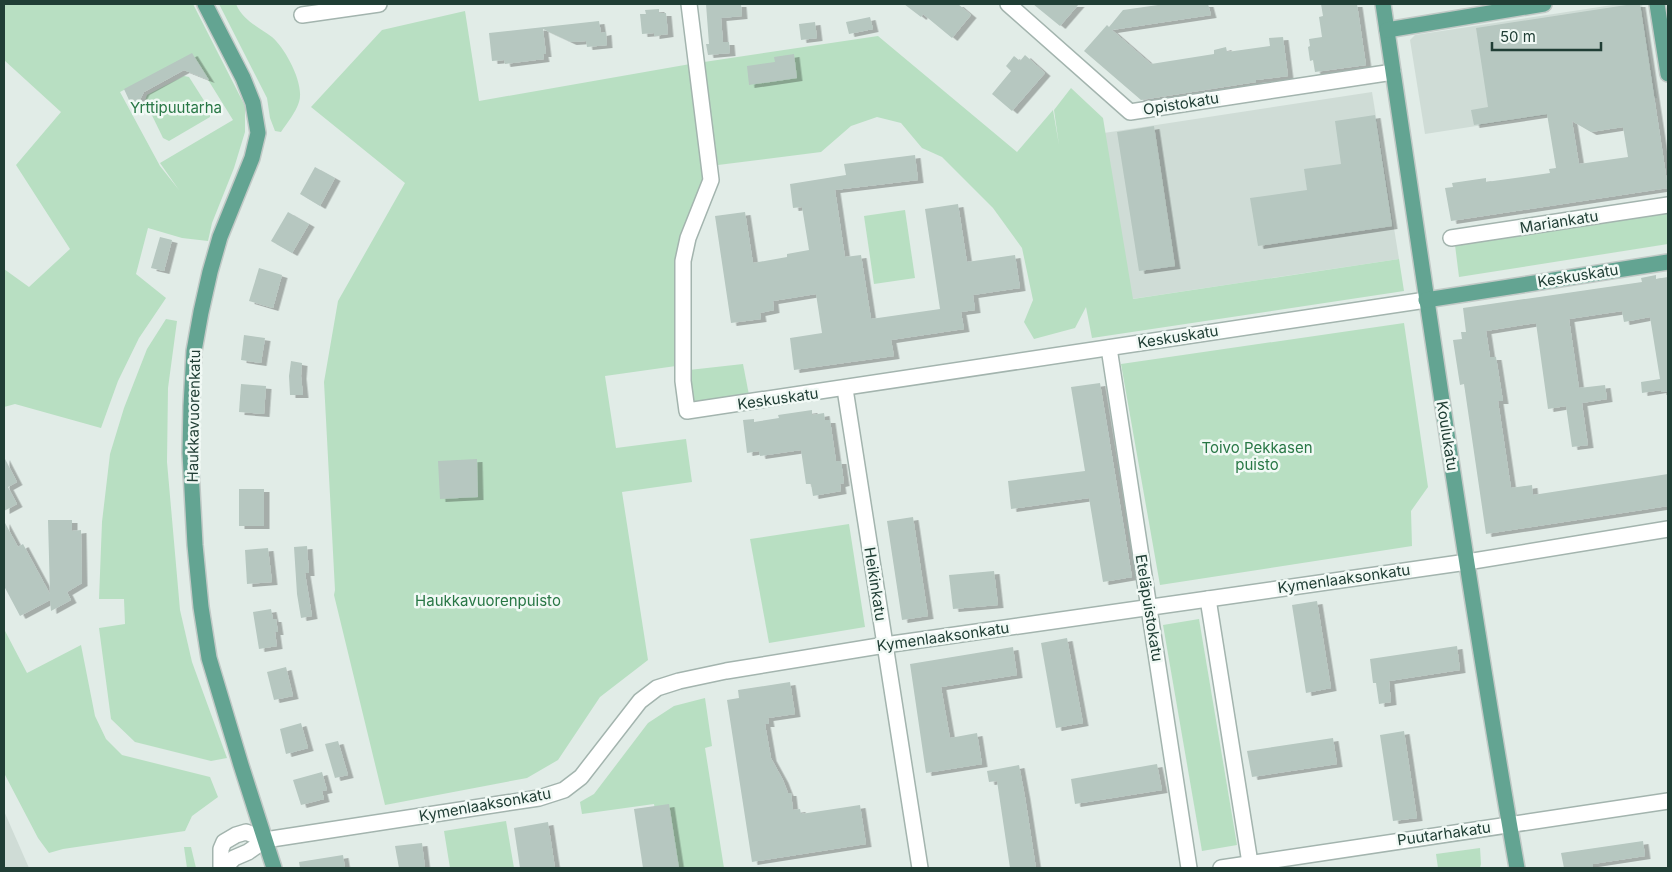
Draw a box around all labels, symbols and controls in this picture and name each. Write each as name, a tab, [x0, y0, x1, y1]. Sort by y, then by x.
scale bar	[1492, 20, 1601, 52]
text: 50 m	[1500, 27, 1536, 46]
street label: Opistokatu	[1142, 88, 1220, 119]
park label: Yrttipuutarha	[130, 98, 222, 117]
street label: Mariankatu	[1518, 206, 1600, 237]
street label: Keskuskatu	[1536, 260, 1620, 291]
street label: Keskuskatu	[1136, 321, 1220, 352]
street label: Haukkavuorenkatu	[183, 349, 204, 483]
street label: Keskuskatu	[736, 383, 820, 414]
street label: Koulukatu	[1433, 400, 1462, 472]
park label: Toivo Pekkasen puisto	[1201, 438, 1313, 474]
street label: Heikinkatu	[860, 546, 891, 622]
street label: Eteläpuistokatu	[1132, 553, 1167, 663]
street label: Kymenlaaksonkatu	[1276, 560, 1411, 597]
park label: Haukkavuorenpuisto	[415, 591, 561, 610]
street label: Kymenlaaksonkatu	[875, 618, 1010, 655]
street label: Kymenlaaksonkatu	[417, 784, 552, 825]
street label: Puutarhakatu	[1396, 818, 1492, 849]

